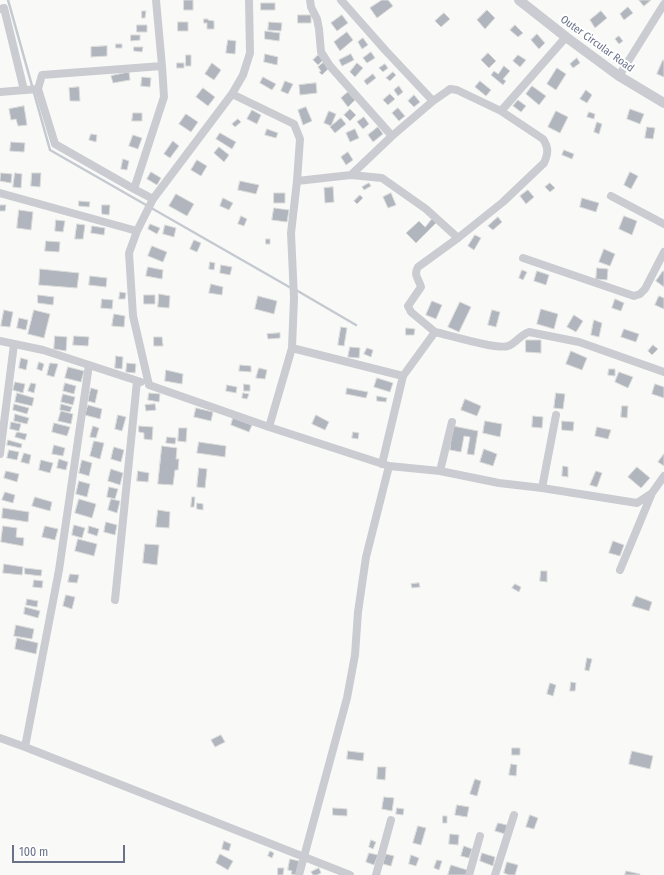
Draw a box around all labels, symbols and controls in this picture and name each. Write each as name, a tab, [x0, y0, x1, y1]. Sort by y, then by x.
street label: Outer Circular Road	[558, 13, 636, 75]
scale bar	[14, 837, 127, 863]
text: 100 m	[19, 845, 48, 859]

